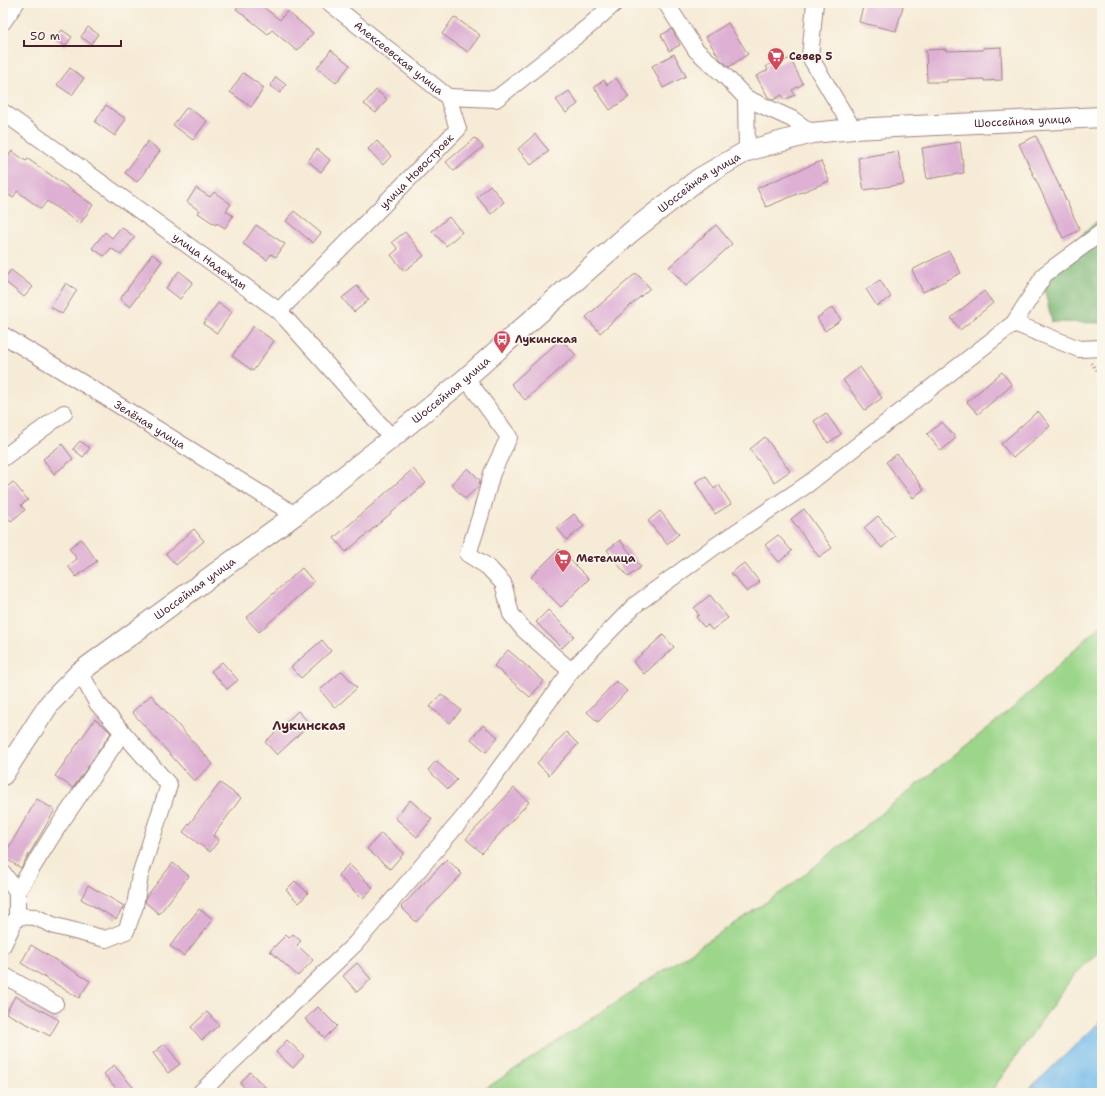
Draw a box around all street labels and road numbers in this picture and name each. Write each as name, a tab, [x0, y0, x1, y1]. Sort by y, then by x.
street label: Алексеевская улица	[351, 18, 447, 98]
street label: Шоссейная улица	[974, 111, 1072, 131]
street label: улица Новостроек	[376, 130, 457, 212]
street label: Шоссейная улица	[654, 149, 743, 216]
street label: улица Надежды	[170, 229, 250, 293]
street label: Шоссейная улица	[408, 353, 493, 427]
street label: Зелёная улица	[111, 397, 188, 453]
street label: Шоссейная улица	[151, 553, 238, 623]

